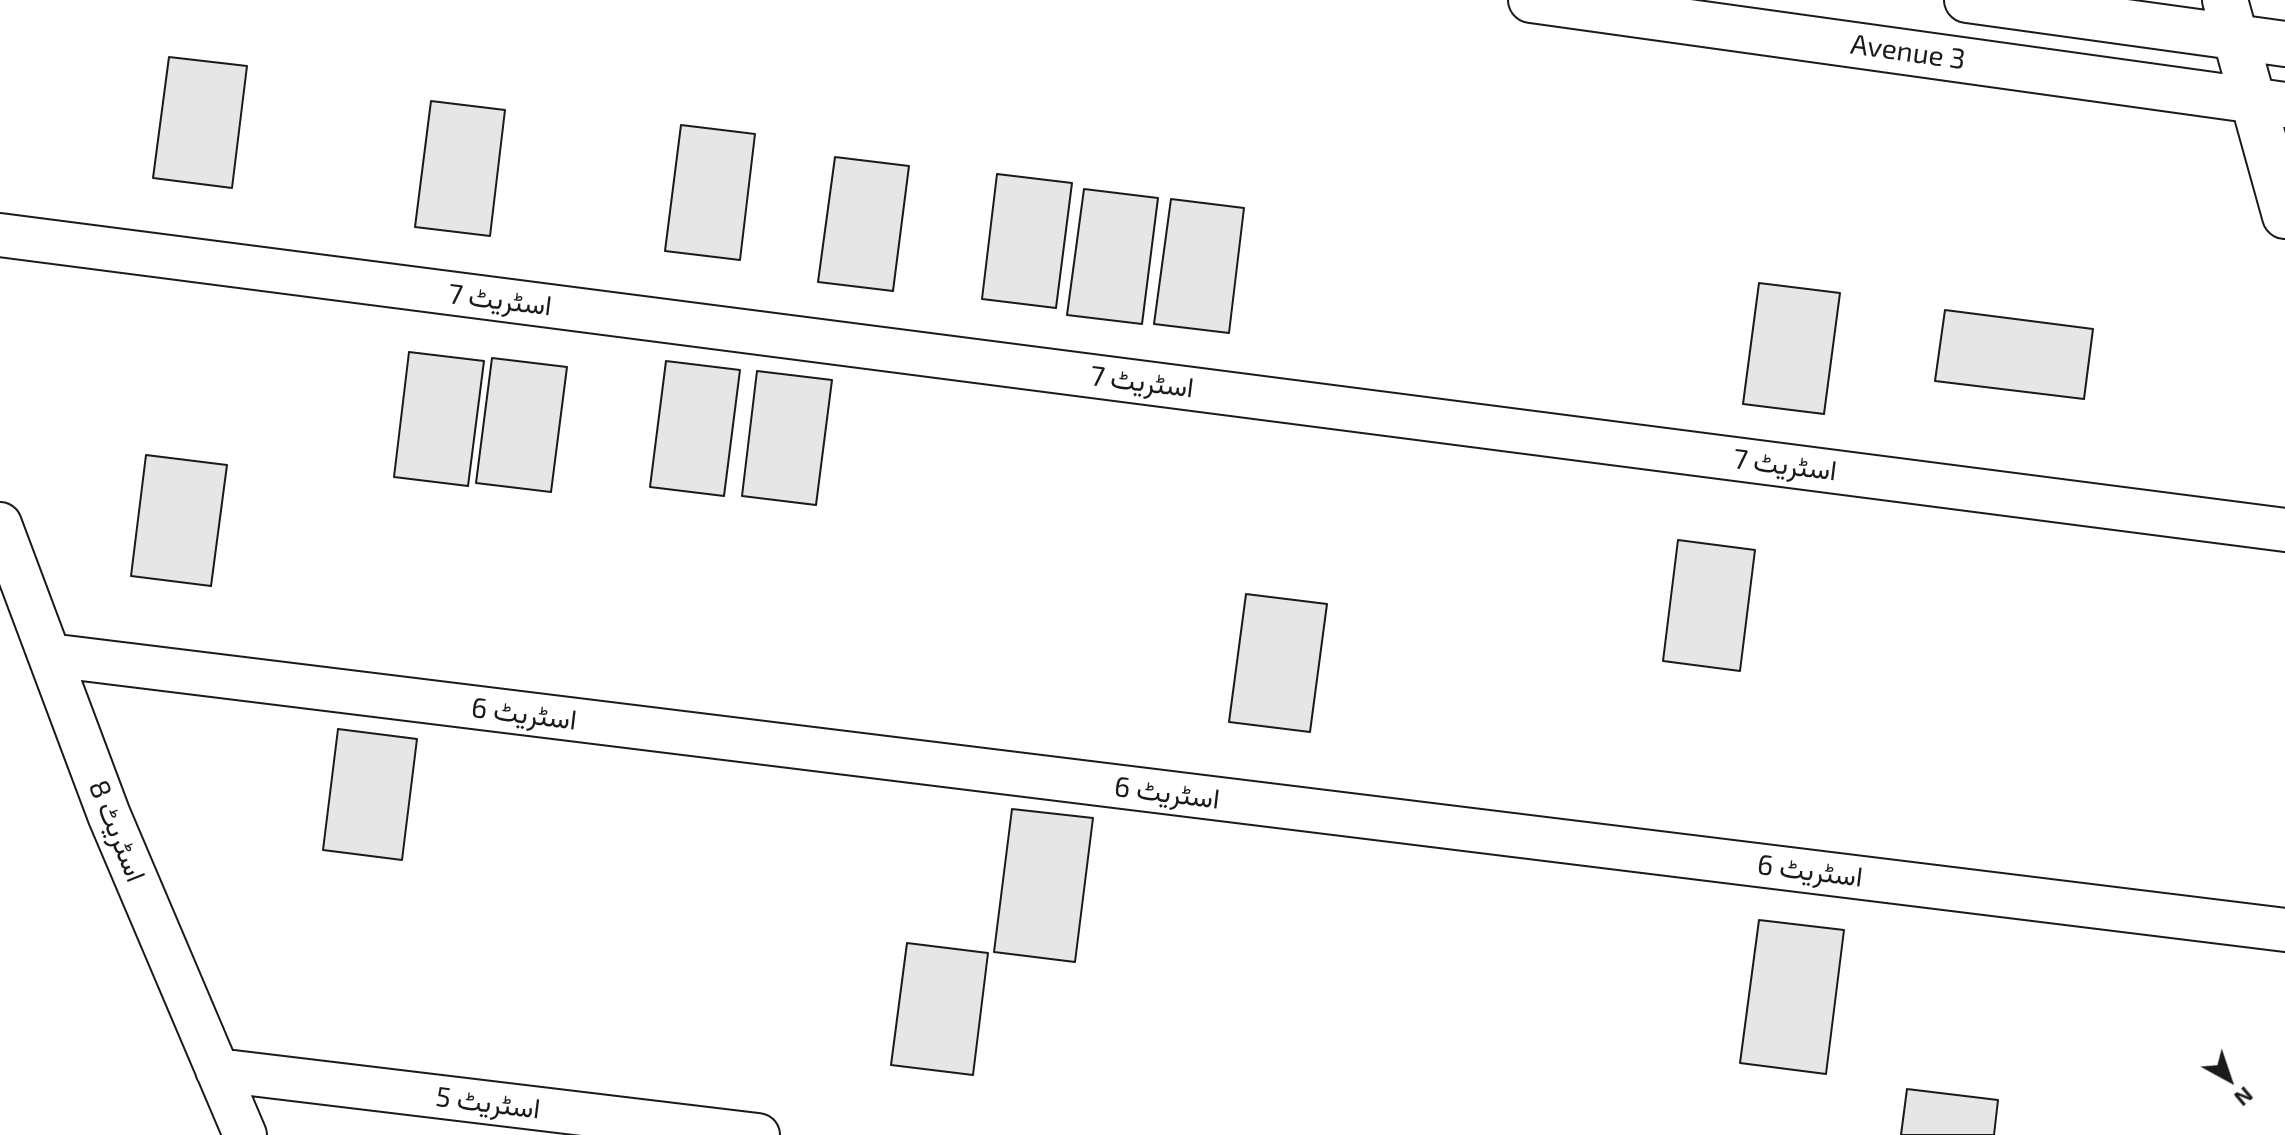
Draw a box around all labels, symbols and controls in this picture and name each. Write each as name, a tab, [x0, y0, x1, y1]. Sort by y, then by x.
street label: Avenue 3	[1848, 27, 1968, 77]
street label: اسٹریٹ 7	[446, 277, 554, 323]
street label: اسٹریٹ 7	[1088, 359, 1196, 405]
street label: اسٹریٹ 7	[1731, 442, 1839, 488]
street label: اسٹریٹ 6	[469, 691, 579, 737]
street label: اسٹریٹ 6	[1112, 770, 1222, 816]
street label: اسٹریٹ 8	[81, 775, 153, 887]
street label: اسٹریٹ 6	[1755, 848, 1865, 894]
north arrow	[2189, 1039, 2269, 1119]
street label: اسٹریٹ 5	[434, 1080, 542, 1126]
text: N	[2230, 1082, 2259, 1112]

